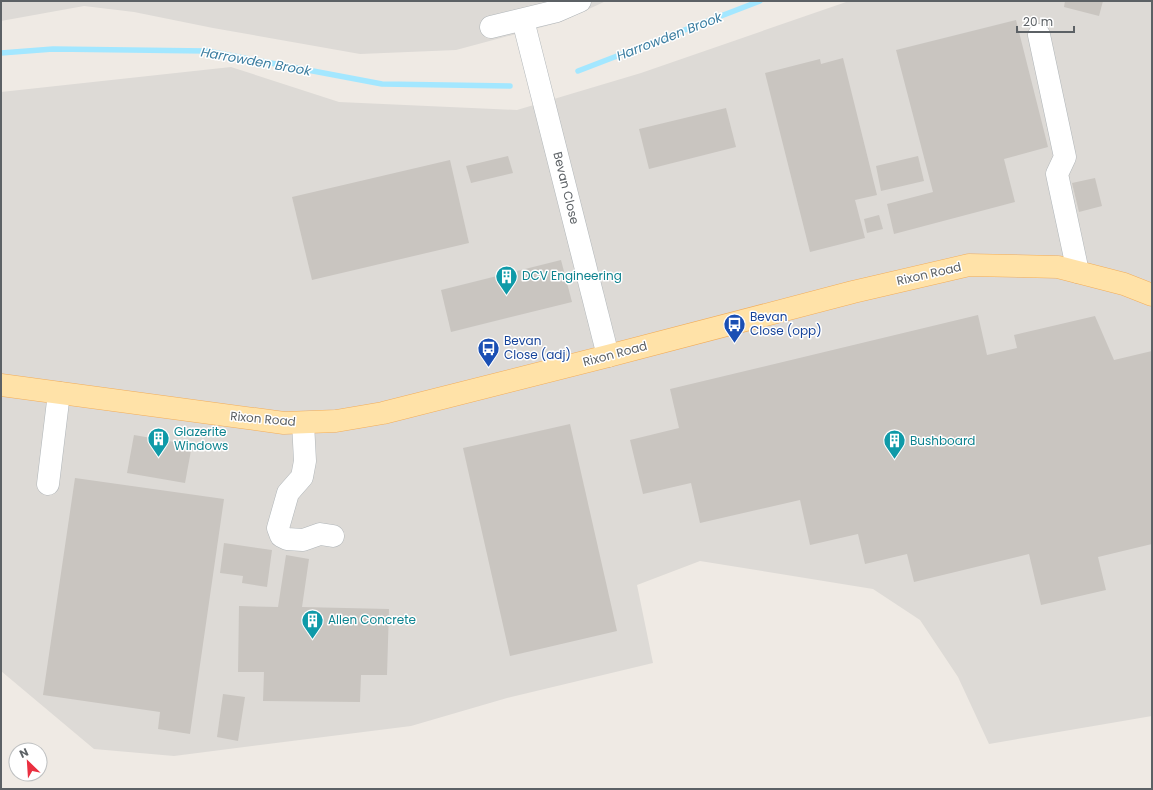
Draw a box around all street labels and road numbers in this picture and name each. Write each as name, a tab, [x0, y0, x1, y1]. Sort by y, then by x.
street label: Bevan Close	[549, 150, 584, 226]
street label: Rixon Road	[895, 258, 963, 289]
street label: Rixon Road	[581, 337, 649, 370]
street label: Rixon Road	[230, 407, 297, 430]

